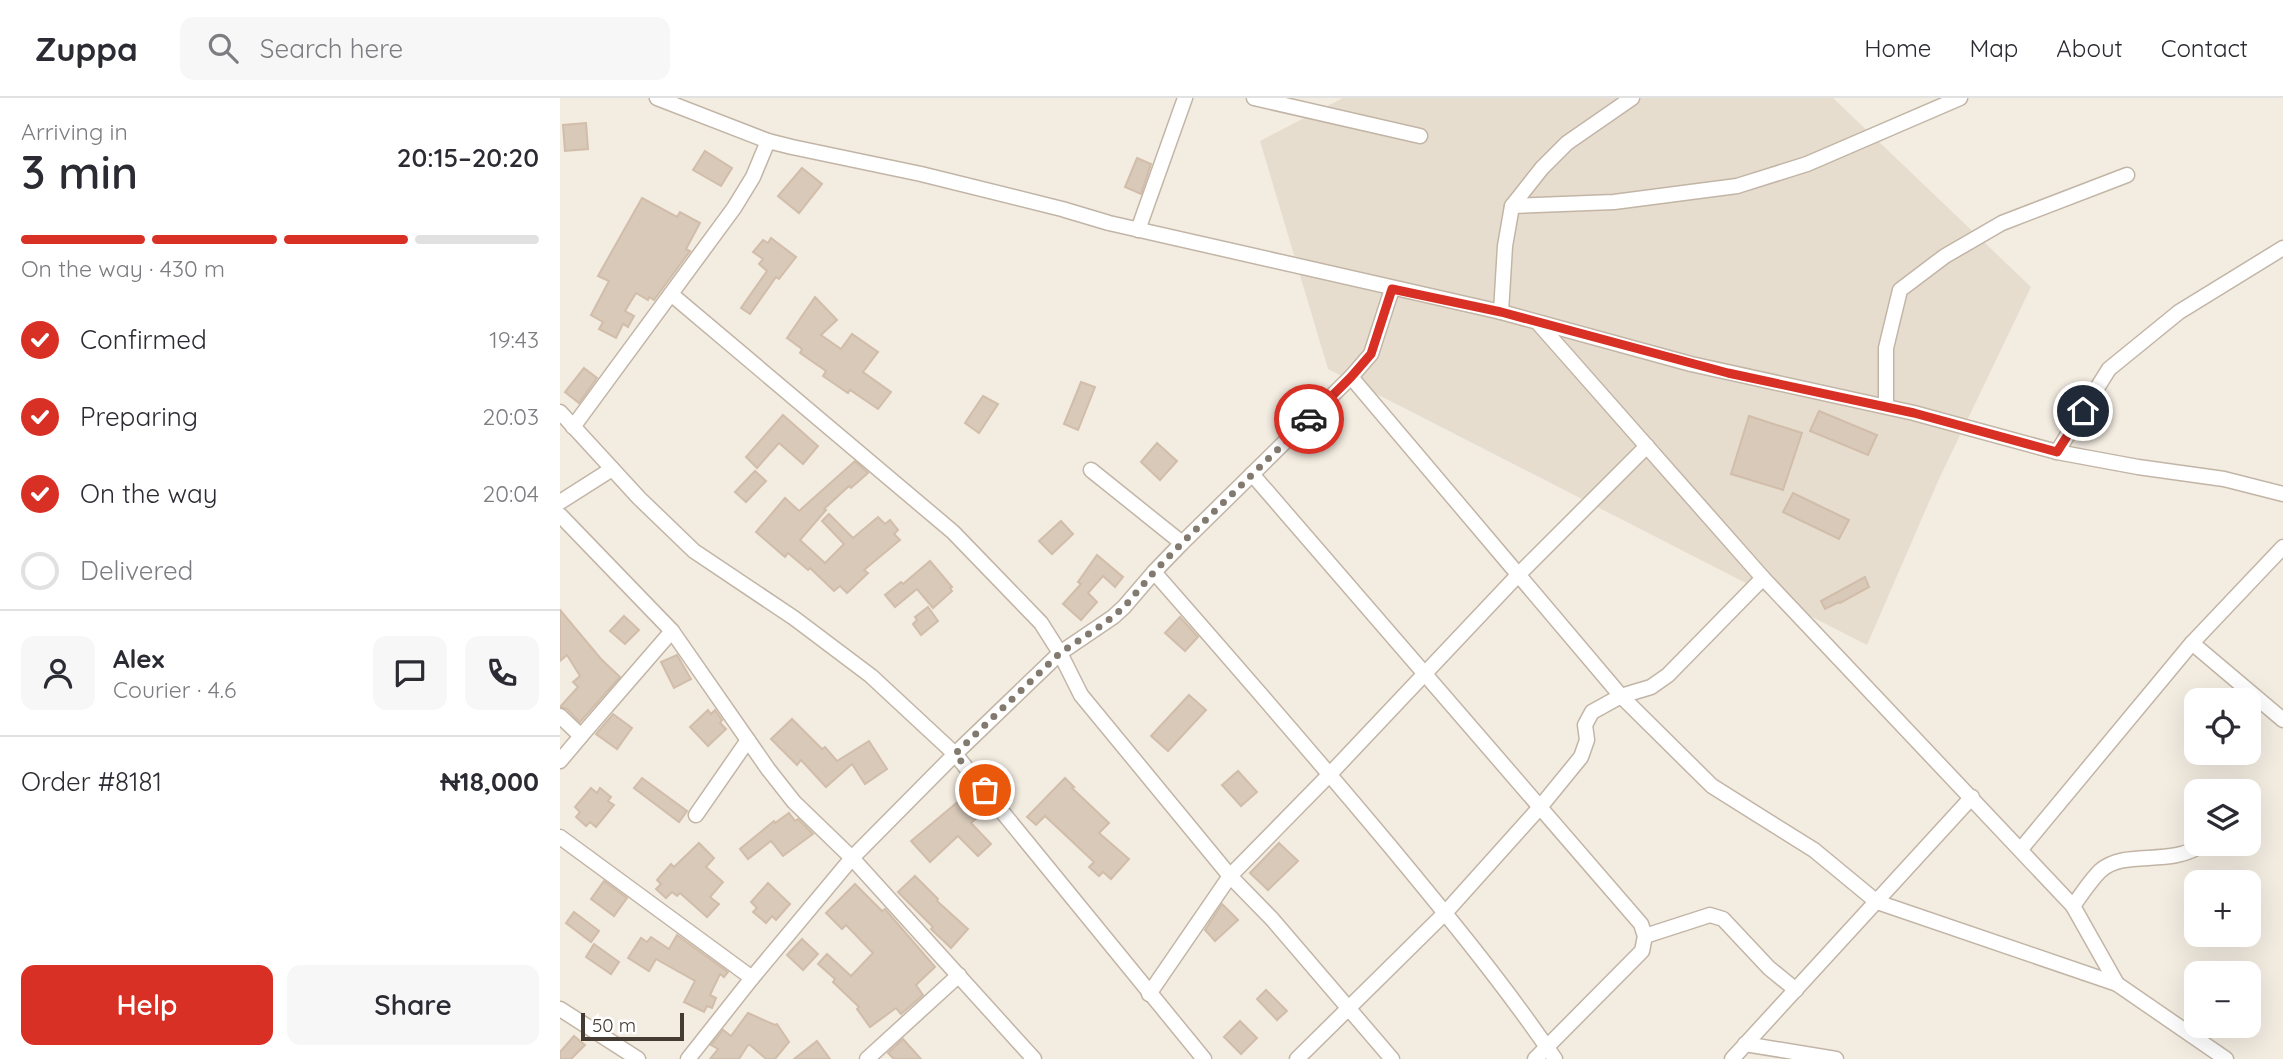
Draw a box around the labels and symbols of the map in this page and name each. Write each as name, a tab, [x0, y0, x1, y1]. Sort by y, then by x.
pin	[2053, 381, 2113, 441]
courier	[1274, 384, 1344, 454]
pin	[955, 760, 1015, 820]
scale bar	[581, 1010, 684, 1042]

